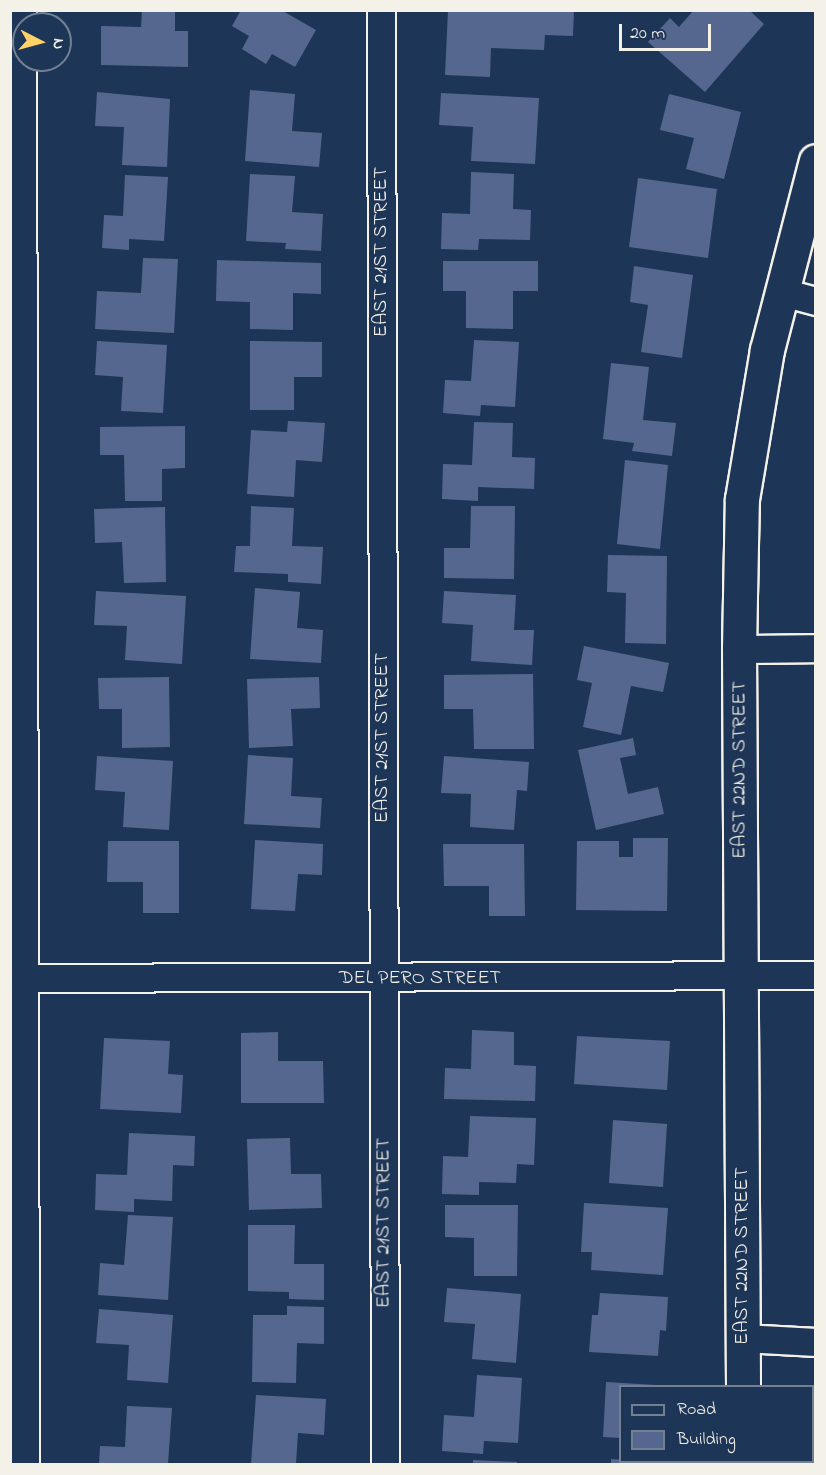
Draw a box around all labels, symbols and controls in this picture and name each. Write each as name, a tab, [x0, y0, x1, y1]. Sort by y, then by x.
north arrow	[12, 12, 72, 72]
scale bar	[622, 12, 714, 50]
text: 20 m	[630, 21, 665, 47]
text: N	[45, 37, 70, 50]
street label: EAST 21ST STREET	[369, 167, 393, 337]
street label: EAST 21ST STREET	[370, 653, 394, 823]
street label: EAST 22ND STREET	[728, 681, 752, 859]
street label: DEL PERO STREET	[339, 966, 501, 990]
street label: EAST 21ST STREET	[372, 1138, 396, 1308]
street label: EAST 22ND STREET	[730, 1167, 754, 1345]
legend	[619, 1385, 814, 1463]
text: Road	[677, 1397, 716, 1423]
text: Building	[677, 1427, 736, 1453]

